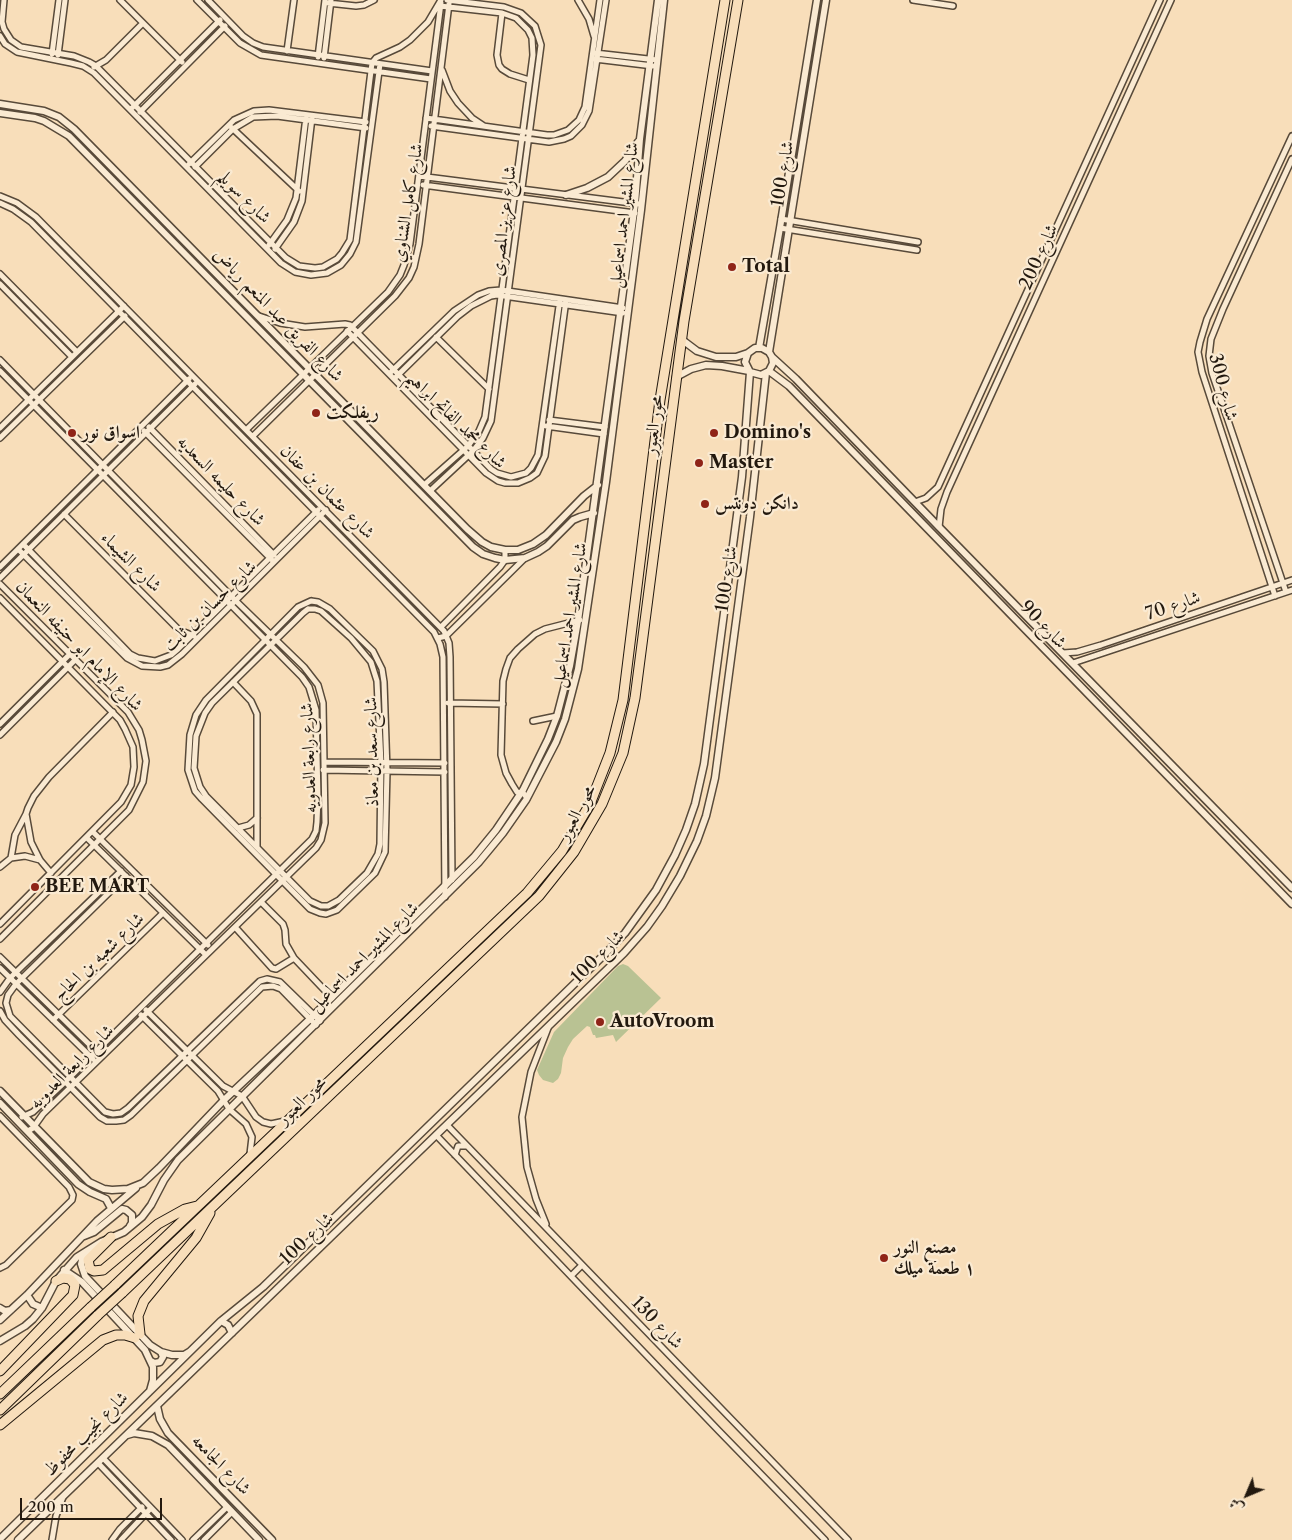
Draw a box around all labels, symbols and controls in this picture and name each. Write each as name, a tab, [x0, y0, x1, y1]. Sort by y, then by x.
street label: شارع 100	[767, 140, 799, 208]
street label: شارع المشير احمد اسماعيل	[604, 141, 644, 289]
street label: شارع كامل الشناوي	[388, 142, 428, 264]
street label: شارع عزيز المصرى	[487, 164, 521, 278]
street label: شارع سويلم	[213, 166, 275, 228]
street label: شارع 200	[1015, 221, 1063, 293]
street label: شارع الفريق عبد المنعم رياض	[208, 244, 348, 386]
place label: Total	[742, 256, 790, 278]
marker: Total	[726, 261, 738, 273]
street label: شارع 300	[1204, 351, 1242, 423]
street label: شارع محمد الفاتح ابراهيم	[401, 367, 511, 473]
street label: محور العبور	[640, 394, 668, 456]
place label: ريفلكت	[326, 402, 379, 424]
marker: ريفلكت	[310, 407, 322, 419]
place label: اسواق نور	[82, 422, 140, 444]
place label: Domino's	[724, 422, 811, 444]
marker: اسواق نور	[66, 427, 78, 439]
marker: Domino's	[708, 427, 720, 439]
street label: شارع حليمه السعديه	[172, 431, 270, 531]
street label: شارع عثمان بن عفان	[275, 440, 379, 544]
place label: Master	[709, 452, 773, 474]
marker: Master	[693, 457, 705, 469]
place label: دانكن دونتس	[715, 493, 799, 515]
marker: دانكن دونتس	[699, 498, 711, 510]
street label: شارع الشيماء	[96, 527, 166, 597]
street label: شارع المشير احمد اسماعيل	[548, 541, 592, 689]
street label: شارع 100	[712, 545, 742, 613]
street label: شارع حسان بن ثابت	[159, 556, 261, 656]
street label: شارع الإمام ابو حنيفه النعمان	[11, 576, 147, 716]
street label: شارع 70	[1143, 587, 1203, 625]
street label: شارع 90	[1015, 597, 1071, 653]
street label: شارع سعد بن معاذ	[360, 697, 384, 807]
street label: شارع رابعة العدويه	[296, 702, 322, 814]
street label: محور العبور	[553, 781, 601, 845]
place label: BEE MART	[45, 876, 149, 898]
marker: BEE MART	[29, 881, 41, 893]
street label: شارع المشير احمد اسماعيل	[304, 897, 424, 1017]
street label: شارع شعبه بن الحاج	[49, 908, 149, 1006]
street label: شارع 100	[567, 926, 629, 988]
place label: AutoVroom	[610, 1011, 715, 1033]
marker: AutoVroom	[594, 1016, 606, 1028]
street label: شارع رابعة العدويه	[25, 1020, 119, 1114]
street label: محور العبور	[273, 1072, 331, 1130]
street label: شارع 100	[276, 1208, 338, 1270]
place label: مصنع النور ١ طعمة ميلك	[894, 1237, 975, 1280]
marker: مصنع النور ١ طعمة ميلك	[878, 1252, 890, 1264]
street label: شارع 130	[627, 1292, 687, 1354]
street label: شارع نجيب محفوظ	[39, 1387, 133, 1481]
street label: شارع الجامعه	[187, 1430, 255, 1500]
north arrow	[1222, 1470, 1272, 1520]
scale bar	[22, 1488, 165, 1520]
text: ش	[1225, 1494, 1248, 1517]
text: 200 m	[28, 1497, 74, 1516]

